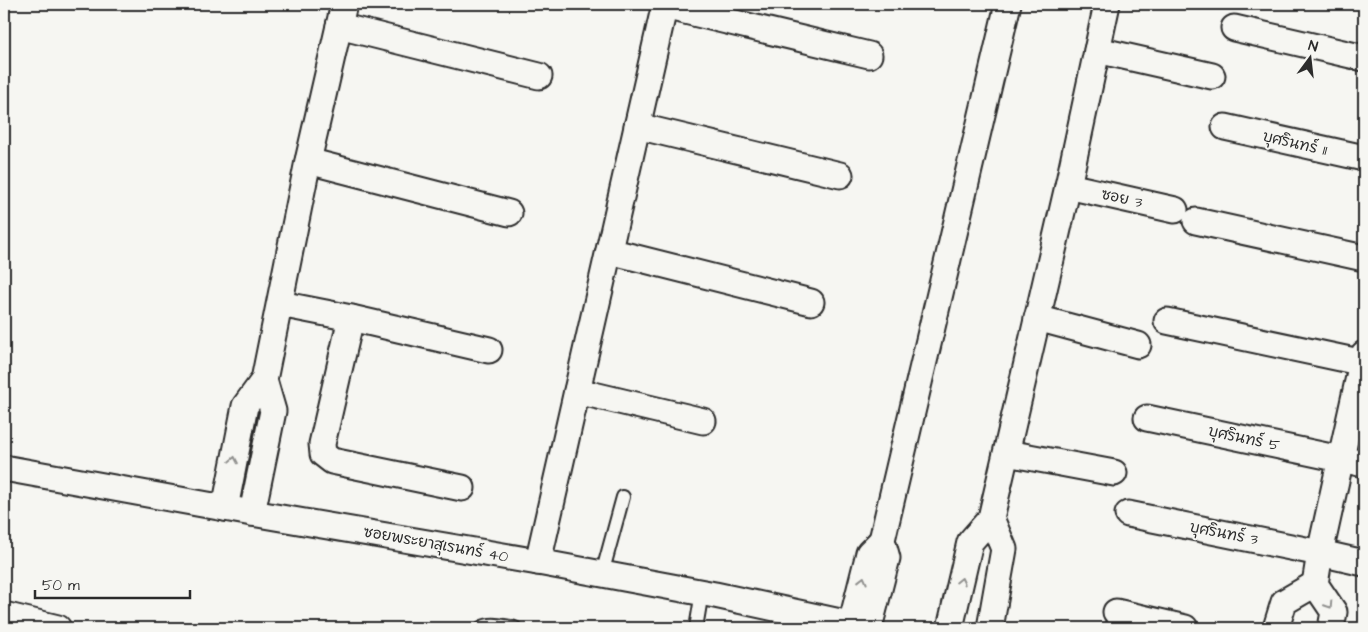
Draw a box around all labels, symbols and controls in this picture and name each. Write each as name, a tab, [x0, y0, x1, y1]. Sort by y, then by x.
north arrow	[1286, 32, 1336, 82]
text: N	[1306, 36, 1320, 57]
street label: บุศรินทร์ 11	[1261, 126, 1329, 161]
street label: ซอย 3	[1099, 184, 1145, 213]
street label: บุศรินทร์ 5	[1206, 421, 1282, 456]
one-way arrow	[228, 456, 239, 464]
street label: บุศรินทร์ 3	[1188, 517, 1260, 550]
street label: ซอยพระยาสุเรนทร์ 40	[362, 521, 511, 568]
scale bar	[35, 567, 190, 599]
text: 50 m	[42, 575, 80, 596]
one-way arrow	[857, 576, 867, 584]
one-way arrow	[955, 576, 966, 585]
one-way arrow	[1323, 599, 1332, 608]

